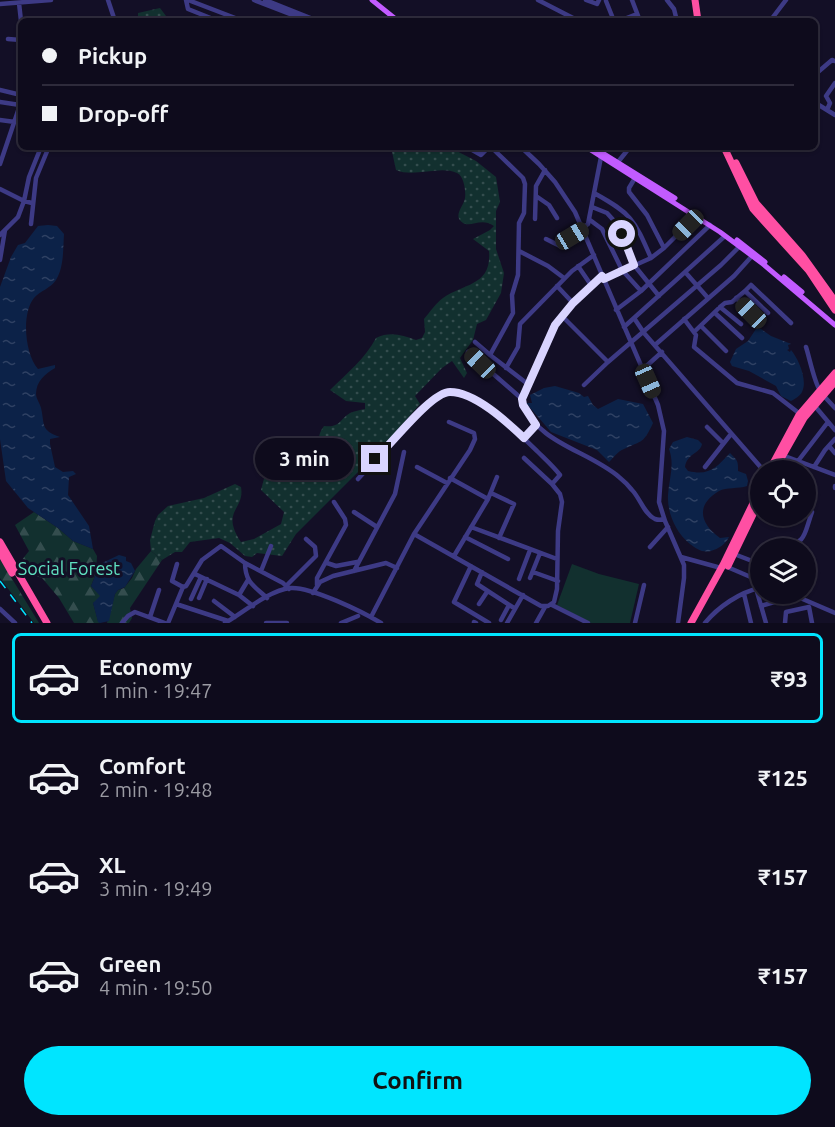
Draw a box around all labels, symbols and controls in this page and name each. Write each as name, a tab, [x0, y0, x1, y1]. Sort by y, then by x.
text: Pickup	[78, 43, 147, 68]
text: Drop-off	[78, 101, 168, 126]
car	[669, 206, 707, 244]
car	[552, 219, 592, 253]
route start	[608, 220, 635, 247]
car	[732, 294, 770, 332]
car	[461, 344, 499, 382]
car	[632, 361, 664, 401]
callout: 3 min	[255, 438, 354, 480]
route end	[361, 445, 388, 472]
text: 3 min	[279, 447, 330, 470]
map controls	[750, 460, 816, 604]
button: locate	[750, 460, 816, 526]
button: layers	[750, 538, 816, 604]
park label: Social Forest	[18, 558, 120, 578]
icon: car	[27, 651, 81, 705]
text: Economy	[99, 654, 192, 679]
text: ₹93	[771, 666, 808, 691]
text: 1 min · 19:47	[99, 679, 213, 702]
icon: car	[27, 750, 81, 804]
text: Comfort	[99, 753, 186, 778]
text: ₹125	[758, 765, 808, 790]
text: 2 min · 19:48	[99, 778, 213, 801]
icon: car	[27, 849, 81, 903]
text: XL	[99, 852, 126, 877]
text: ₹157	[758, 864, 808, 889]
text: 3 min · 19:49	[99, 877, 213, 900]
icon: car	[27, 948, 81, 1002]
text: Green	[99, 951, 161, 976]
text: ₹157	[758, 963, 808, 988]
text: 4 min · 19:50	[99, 976, 213, 999]
button: Confirm	[24, 1046, 811, 1115]

